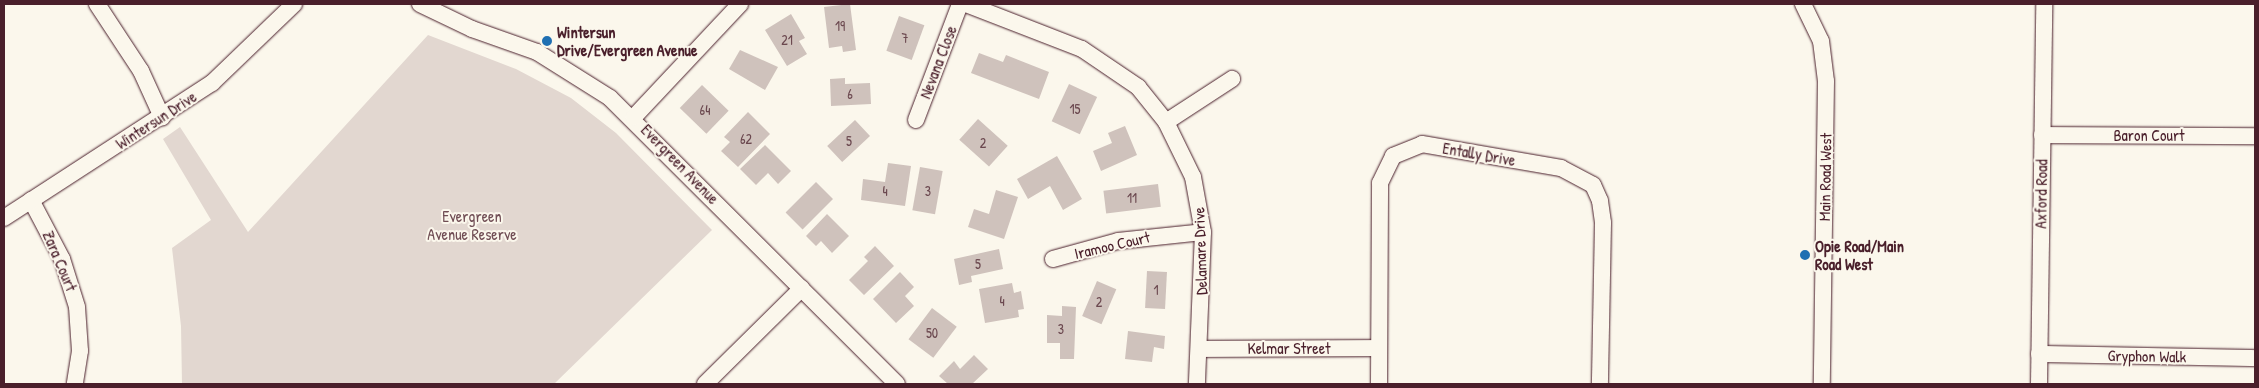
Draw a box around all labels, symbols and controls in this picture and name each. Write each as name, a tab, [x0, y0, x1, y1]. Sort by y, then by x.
house number: 19	[835, 18, 845, 34]
place label: Wintersun Drive/Evergreen Avenue	[557, 22, 697, 60]
street label: Nevana Close	[915, 23, 961, 101]
house number: 7	[902, 30, 908, 46]
house number: 21	[781, 32, 793, 48]
marker: Wintersun Drive/Evergreen Avenue	[541, 35, 553, 47]
house number: 6	[847, 86, 853, 102]
street label: Wintersun Drive	[112, 87, 200, 153]
house number: 15	[1069, 101, 1081, 117]
house number: 64	[700, 102, 710, 118]
street label: Evergreen Avenue	[637, 120, 723, 208]
street label: Baron Court	[2113, 125, 2185, 145]
house number: 62	[740, 131, 752, 147]
house number: 5	[846, 133, 852, 149]
street label: Main Road West	[1815, 133, 1835, 221]
house number: 2	[980, 135, 986, 151]
street label: Entally Drive	[1441, 138, 1517, 170]
street label: Axford Road	[2031, 159, 2051, 229]
house number: 4	[882, 183, 888, 199]
house number: 3	[925, 183, 931, 199]
house number: 11	[1127, 190, 1137, 206]
park label: Evergreen Avenue Reserve	[427, 206, 517, 244]
street label: Delamare Drive	[1189, 207, 1211, 295]
street label: Iramoo Court	[1072, 227, 1152, 263]
street label: Zara Court	[39, 228, 81, 294]
place label: Opie Road/Main Road West	[1815, 236, 1904, 274]
marker: Opie Road/Main Road West	[1799, 249, 1811, 261]
house number: 5	[975, 256, 981, 272]
house number: 1	[1153, 282, 1159, 298]
house number: 4	[999, 293, 1005, 309]
house number: 2	[1096, 294, 1102, 310]
house number: 3	[1058, 321, 1064, 337]
house number: 50	[926, 325, 938, 341]
street label: Kelmar Street	[1247, 338, 1331, 358]
street label: Gryphon Walk	[2108, 346, 2186, 366]

